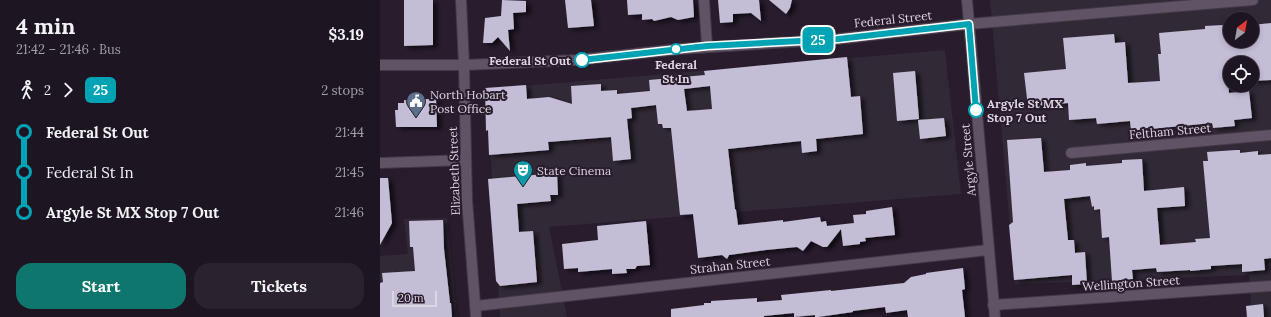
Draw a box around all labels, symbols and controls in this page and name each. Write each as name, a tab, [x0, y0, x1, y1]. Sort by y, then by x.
street label: Federal Street	[853, 7, 933, 31]
text: 4 min	[16, 12, 75, 40]
north arrow	[1223, 12, 1259, 48]
map controls	[1223, 12, 1259, 92]
text: $3.19	[329, 25, 364, 44]
line badge: 25	[800, 27, 836, 53]
text: 25	[810, 31, 826, 49]
text: 21:42 – 21:46 · Bus	[16, 41, 121, 58]
marker: Federal St In	[670, 43, 682, 55]
marker: Federal St Out	[574, 52, 590, 68]
place label: Federal St Out	[489, 53, 572, 68]
button: locate	[1223, 56, 1259, 92]
place label: Federal St In	[655, 57, 697, 86]
icon: walk	[16, 79, 38, 101]
icon: forward	[57, 79, 79, 101]
text: 25	[93, 81, 108, 99]
text: 2	[44, 82, 51, 99]
text: 2 stops	[321, 82, 364, 99]
place label: North Hobart Post Office	[430, 87, 506, 116]
public building icon: North Hobart Post Office	[405, 90, 427, 118]
place label: Argyle St MX Stop 7 Out	[987, 96, 1063, 125]
marker: Argyle St MX Stop 7 Out	[968, 102, 984, 118]
street label: Feltham Street	[1128, 120, 1212, 142]
text: Federal St Out	[46, 123, 149, 142]
street label: Argyle Street	[957, 123, 979, 198]
text: 21:44	[335, 124, 364, 141]
street label: Elizabeth Street	[445, 126, 463, 216]
theatre icon: State Cinema	[512, 159, 534, 187]
text: Federal St In	[46, 163, 134, 182]
place label: State Cinema	[537, 163, 611, 178]
text: 21:45	[335, 164, 364, 181]
text: Argyle St MX Stop 7 Out	[46, 203, 219, 222]
text: 21:46	[334, 204, 364, 221]
street label: Strahan Street	[689, 253, 771, 277]
button: Start	[16, 263, 186, 309]
button: Tickets	[194, 263, 364, 309]
street label: Wellington Street	[1082, 272, 1181, 294]
scale bar	[392, 289, 437, 308]
text: 20 m	[398, 291, 423, 305]

